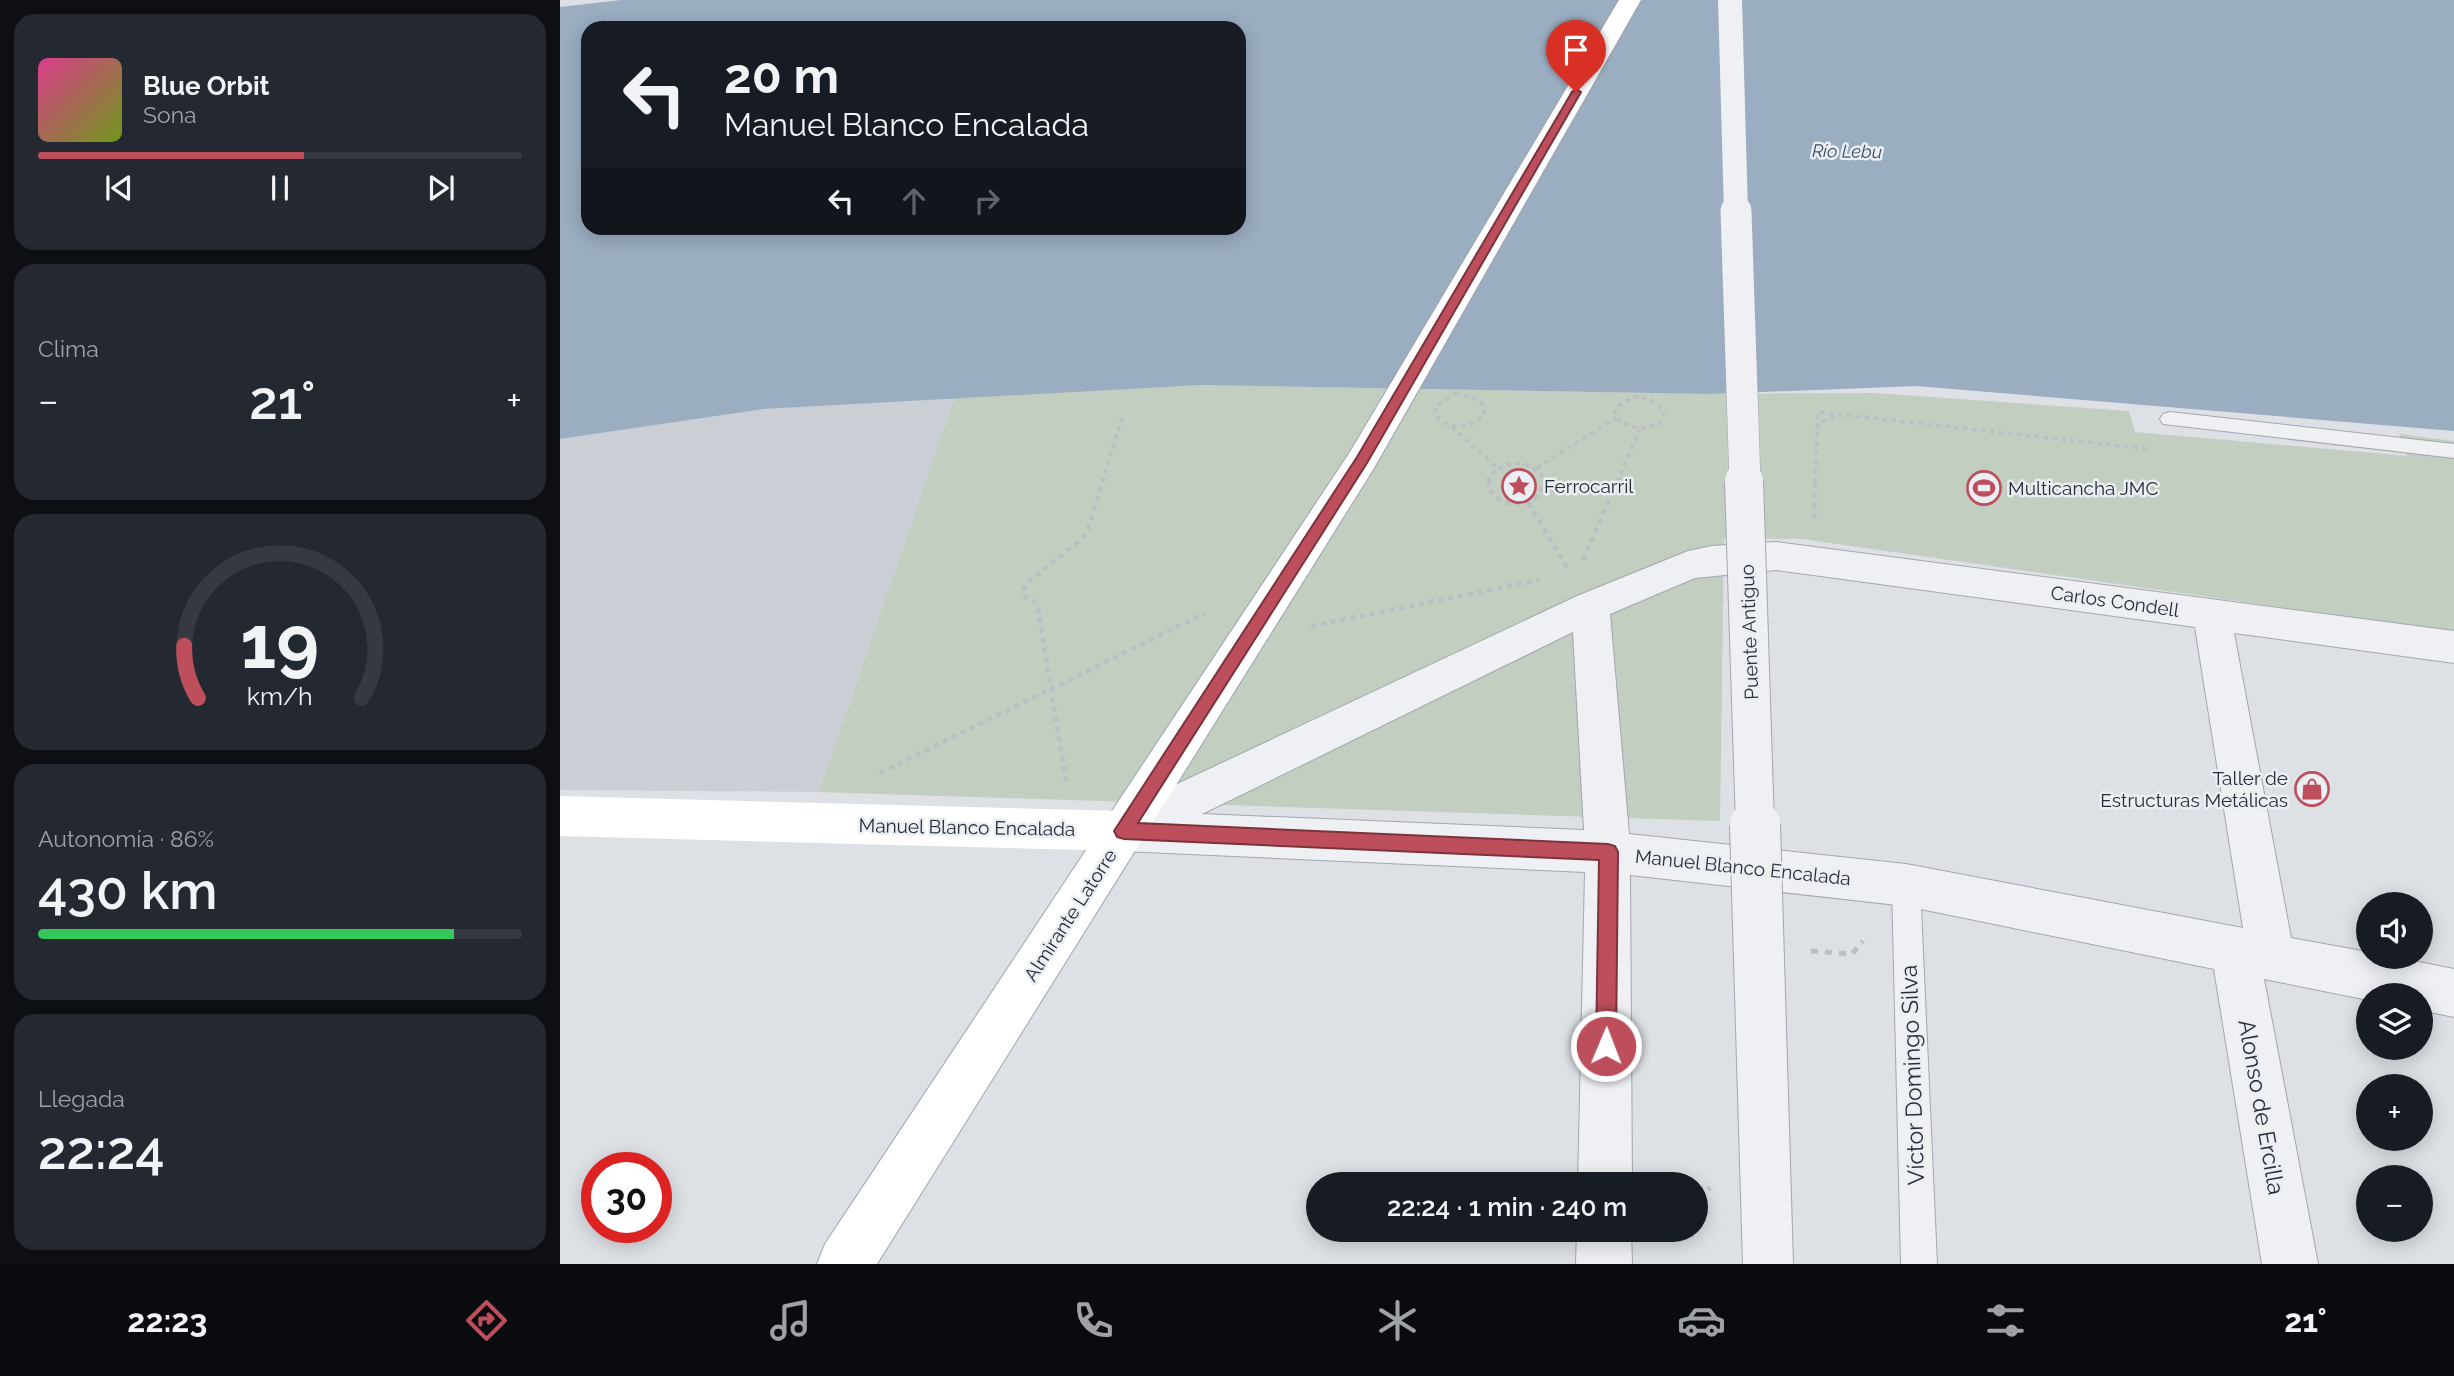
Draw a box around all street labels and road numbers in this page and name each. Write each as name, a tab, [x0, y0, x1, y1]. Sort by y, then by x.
street label: Puente Antiguo	[1736, 564, 1762, 700]
street label: Carlos Condell	[2049, 581, 2181, 621]
street label: Manuel Blanco Encalada	[858, 814, 1076, 840]
street label: Almirante Latorre	[1019, 845, 1121, 985]
street label: Manuel Blanco Encalada	[1634, 845, 1852, 889]
street label: Víctor Domingo Silva	[1895, 964, 1929, 1186]
street label: Alonso de Ercilla	[2233, 1017, 2291, 1197]

